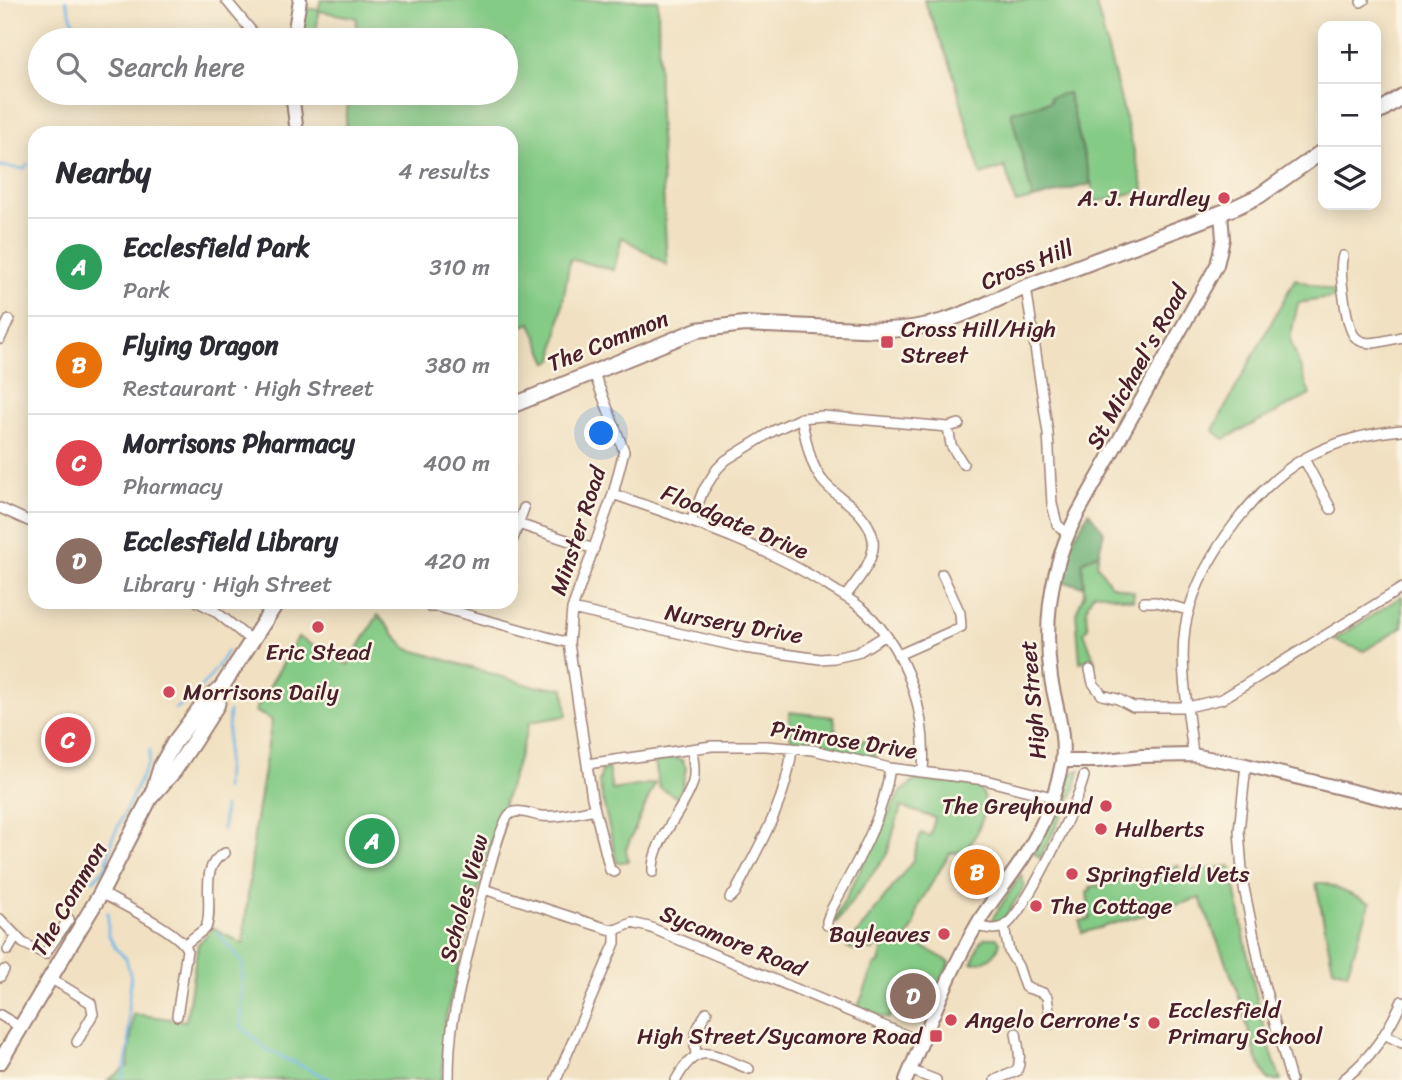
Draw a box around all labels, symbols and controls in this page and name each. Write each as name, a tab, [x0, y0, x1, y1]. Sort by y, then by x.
map controls	[1318, 21, 1381, 210]
button: +	[1318, 21, 1381, 84]
search box	[28, 28, 518, 105]
text: Search here	[108, 44, 245, 90]
icon: search	[52, 48, 90, 86]
button: −	[1318, 84, 1381, 147]
text: Nearby	[56, 145, 151, 199]
button: layers	[1318, 147, 1381, 210]
text: 4 results	[398, 151, 490, 192]
place label: A. J. Hurdley	[1077, 178, 1210, 219]
marker: A. J. Hurdley	[1216, 190, 1232, 206]
text: Ecclesfield Park	[123, 224, 310, 270]
street label: Cross Hill	[974, 228, 1080, 302]
text: A	[71, 247, 87, 288]
text: 310 m	[429, 247, 490, 288]
text: Park	[123, 270, 170, 311]
street label: St Michael's Road	[1075, 275, 1200, 457]
street label: The Common	[541, 298, 675, 384]
place label: Cross Hill/High Street	[901, 309, 1056, 376]
text: Flying Dragon	[123, 322, 279, 368]
marker: Cross Hill/High Street	[879, 334, 895, 350]
text: B	[72, 345, 86, 386]
text: 380 m	[425, 345, 490, 386]
text: Restaurant · High Street	[123, 368, 374, 409]
your location	[584, 416, 618, 450]
text: Morrisons Pharmacy	[123, 420, 355, 466]
text: C	[72, 443, 86, 484]
text: 400 m	[423, 443, 490, 484]
street label: Minster Road	[538, 459, 619, 601]
text: Pharmacy	[123, 466, 223, 507]
street label: Floodgate Drive	[655, 472, 815, 572]
text: Ecclesfield Library	[123, 518, 338, 564]
text: D	[72, 541, 86, 582]
text: 420 m	[424, 541, 490, 582]
text: Library · High Street	[123, 564, 332, 605]
street label: Nursery Drive	[662, 592, 806, 656]
marker: Eric Stead	[310, 619, 326, 635]
place label: Eric Stead	[265, 632, 372, 673]
street label: High Street	[1007, 639, 1059, 761]
place label: Morrisons Daily	[183, 672, 339, 713]
marker: Morrisons Daily	[161, 684, 177, 700]
street label: Primrose Drive	[768, 708, 921, 772]
pin: C	[45, 714, 91, 766]
place label: The Greyhound	[942, 786, 1094, 827]
marker: The Greyhound	[1098, 798, 1114, 814]
place label: Hulberts	[1115, 809, 1205, 850]
pin: A	[349, 815, 395, 867]
marker: Hulberts	[1093, 821, 1109, 837]
street label: Scholes View	[427, 829, 501, 967]
street label: The Common	[19, 833, 119, 965]
pin: B	[954, 846, 1000, 898]
place label: Springfield Vets	[1086, 854, 1250, 895]
marker: Springfield Vets	[1064, 866, 1080, 882]
place label: The Cottage	[1050, 886, 1173, 927]
street label: Sycamore Road	[654, 893, 814, 990]
marker: The Cottage	[1028, 898, 1044, 914]
place label: Bayleaves	[829, 914, 930, 955]
marker: Bayleaves	[936, 926, 952, 942]
pin: D	[890, 970, 936, 1022]
place label: Ecclesfield Primary School	[1168, 990, 1323, 1057]
place label: Angelo Cerrone's	[964, 1000, 1140, 1041]
marker: Angelo Cerrone's	[943, 1012, 959, 1028]
marker: Ecclesfield Primary School	[1146, 1015, 1162, 1031]
place label: High Street/Sycamore Road	[637, 1016, 924, 1057]
marker: High Street/Sycamore Road	[928, 1028, 944, 1044]

